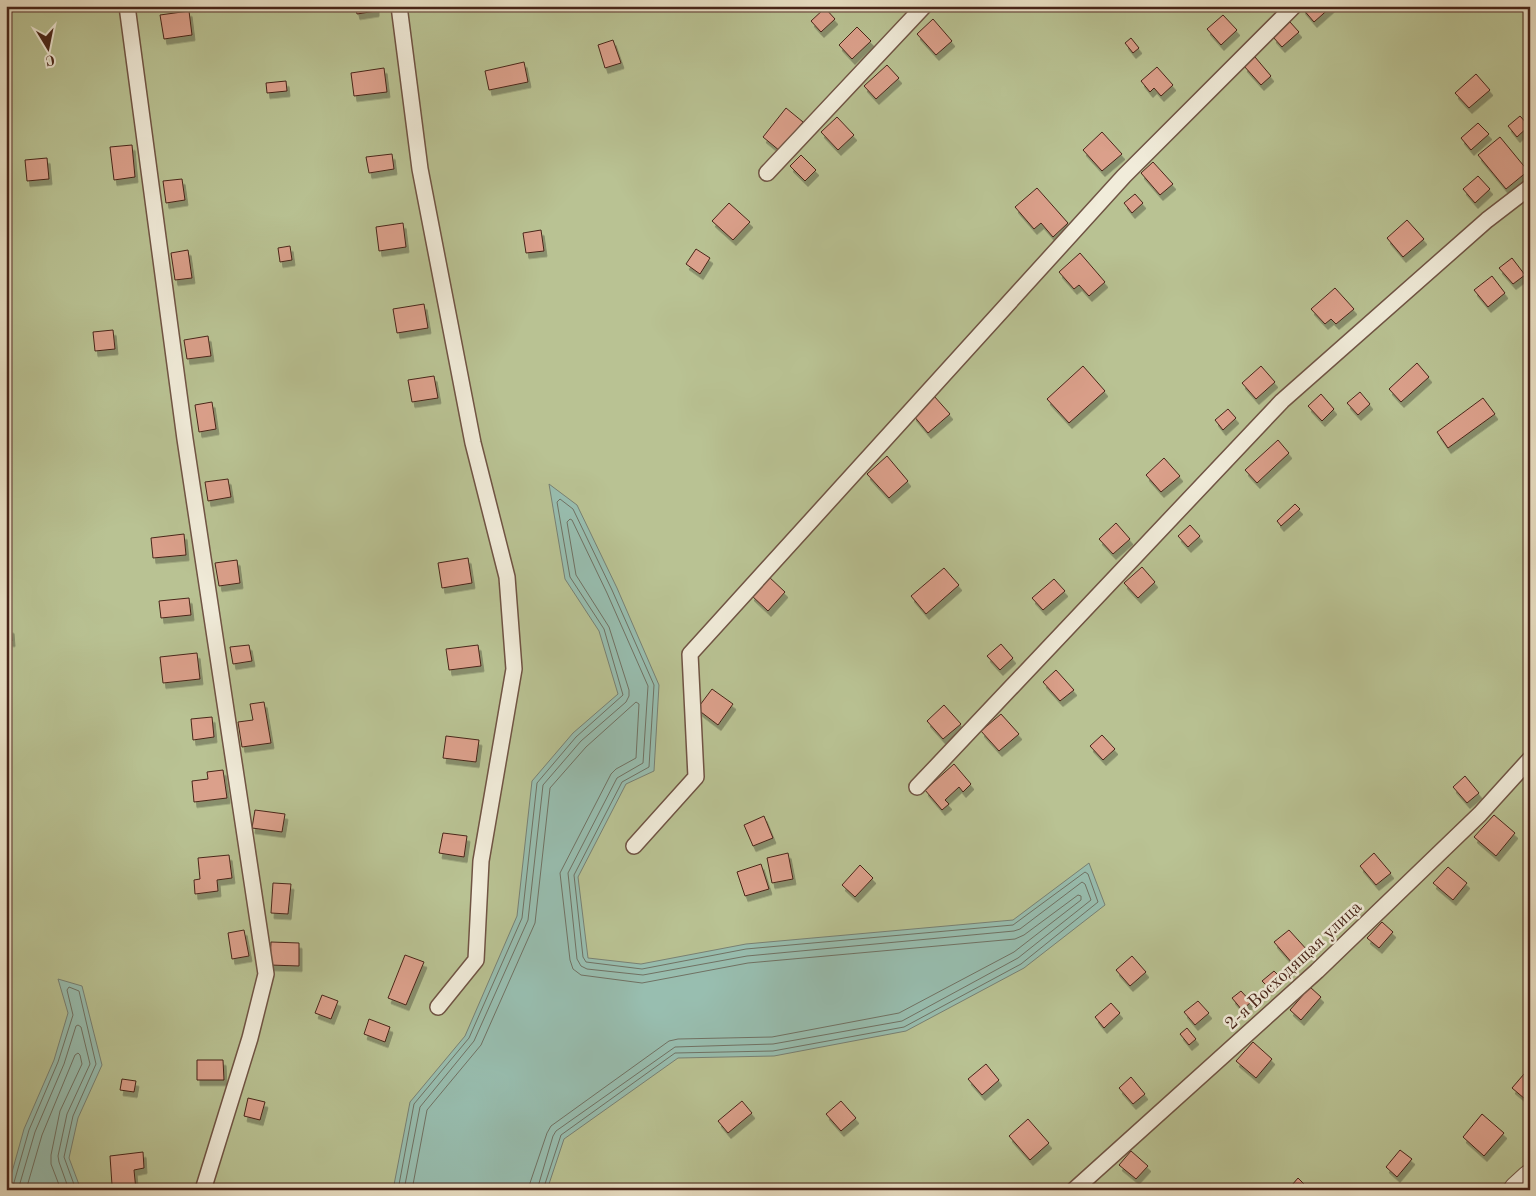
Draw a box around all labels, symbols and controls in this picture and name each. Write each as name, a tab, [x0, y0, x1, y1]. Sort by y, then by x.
north arrow	[22, 22, 72, 72]
text: С	[44, 52, 56, 68]
street label: 2-я Восходящая улица	[1222, 898, 1365, 1033]

